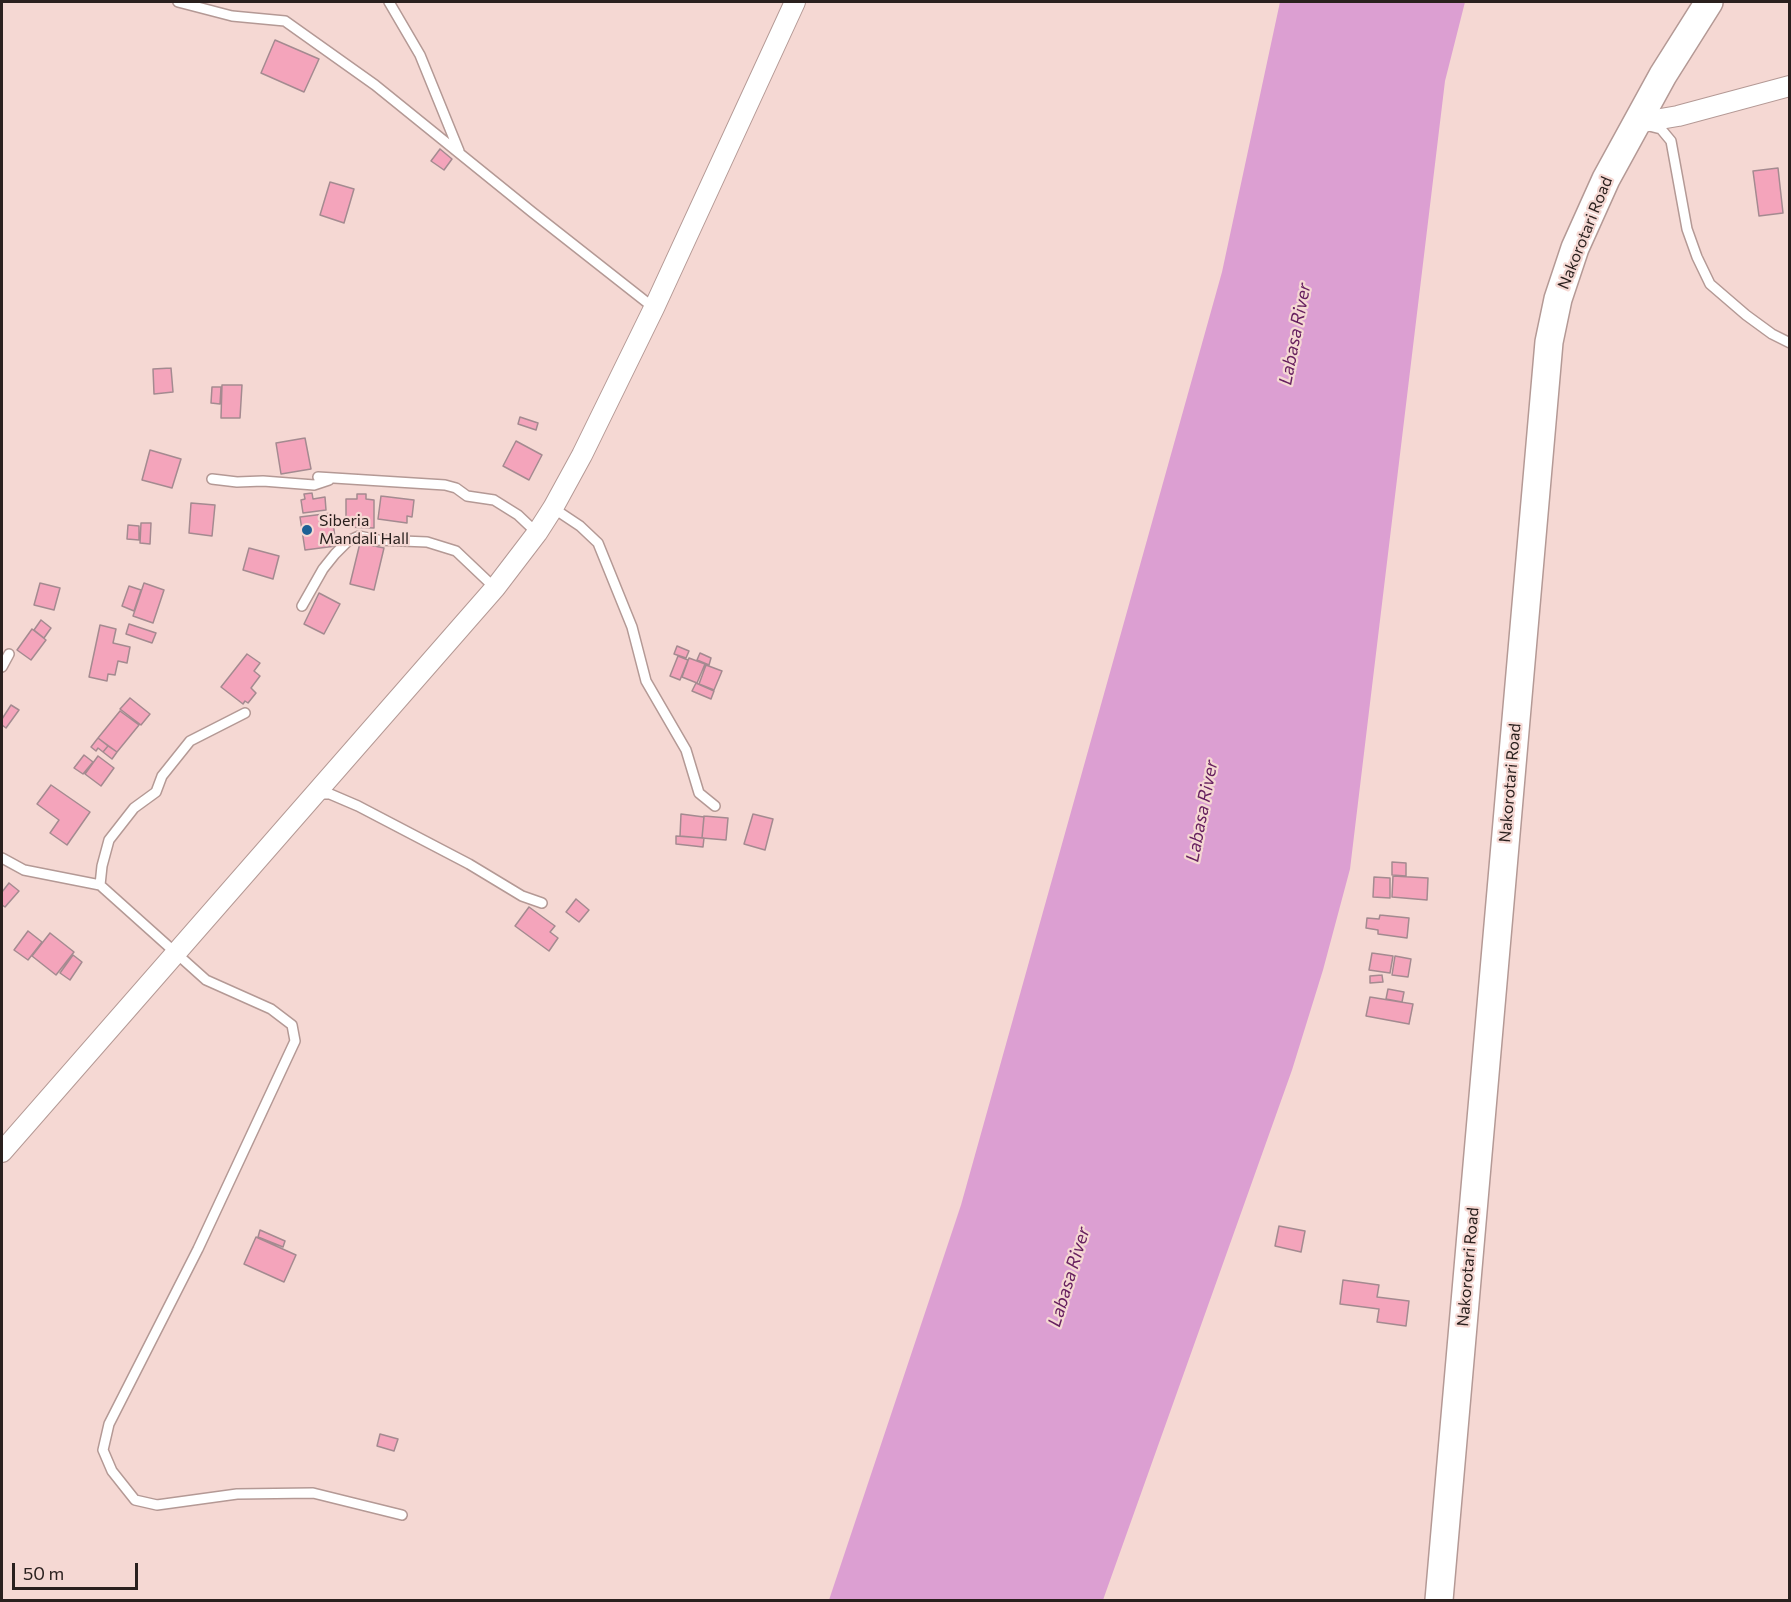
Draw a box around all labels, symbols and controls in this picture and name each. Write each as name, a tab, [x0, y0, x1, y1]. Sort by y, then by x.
street label: Nakorotari Road	[1554, 174, 1616, 292]
water label: Labasa River	[1275, 281, 1315, 387]
place label: Siberia Mandali Hall	[319, 511, 409, 549]
marker: Siberia Mandali Hall	[300, 523, 314, 537]
street label: Nakorotari Road	[1495, 723, 1525, 843]
water label: Labasa River	[1182, 758, 1222, 864]
street label: Nakorotari Road	[1453, 1207, 1483, 1327]
water label: Labasa River	[1044, 1224, 1094, 1330]
scale bar	[15, 1551, 141, 1589]
text: 50 m	[23, 1562, 64, 1584]

